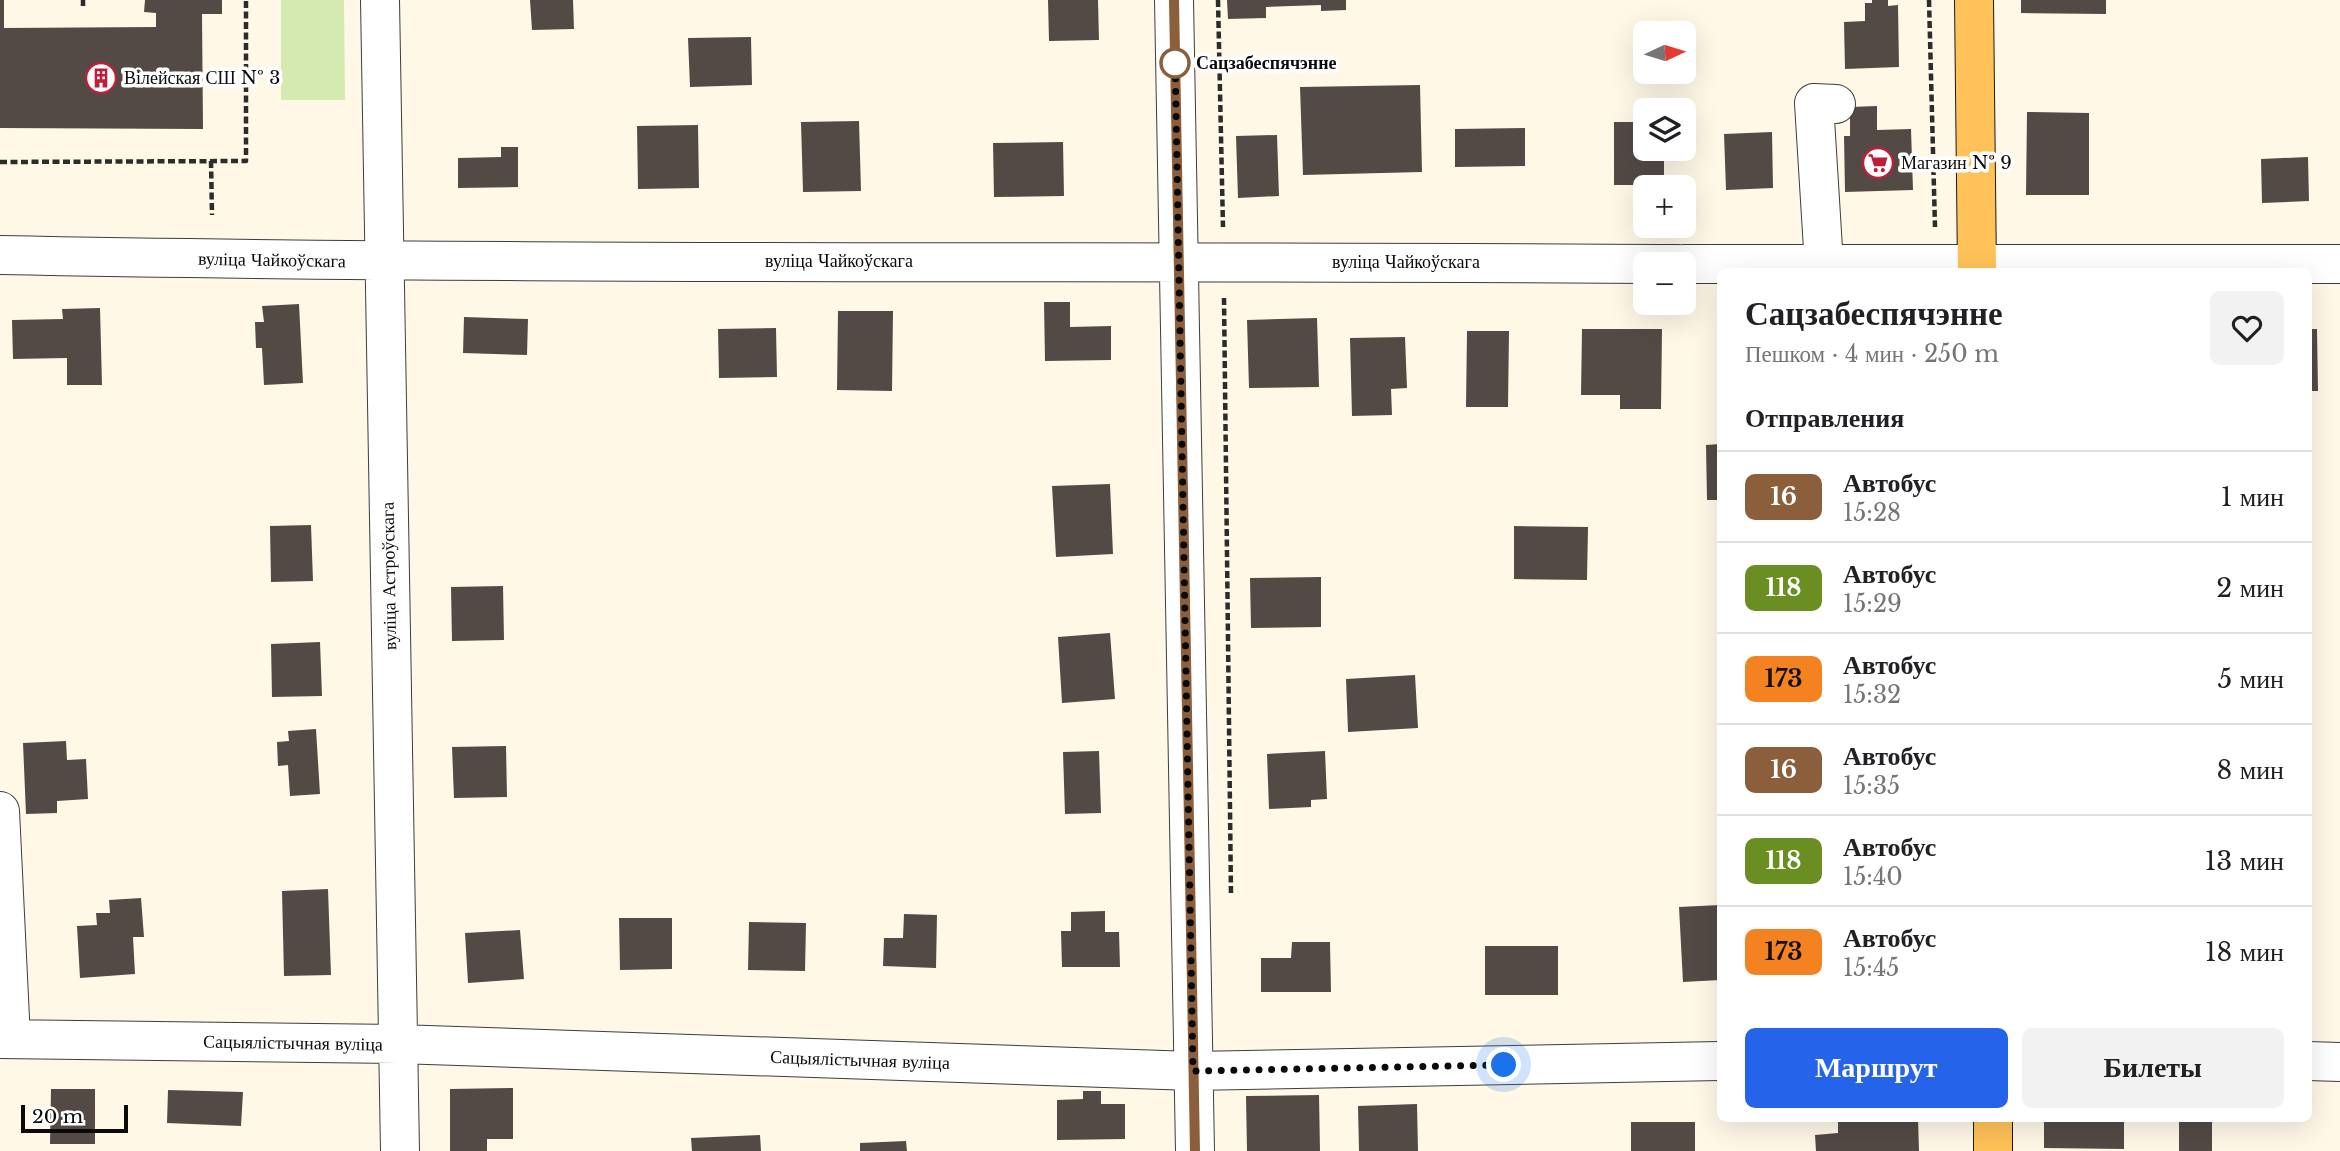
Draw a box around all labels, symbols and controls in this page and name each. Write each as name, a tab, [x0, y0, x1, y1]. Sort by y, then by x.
north arrow	[1633, 21, 1696, 84]
map controls	[1633, 21, 1696, 315]
marker: Сацзабеспячэнне	[1160, 48, 1190, 78]
place label: Сацзабеспячэнне	[1196, 52, 1337, 74]
building icon: Вілейская СШ № 3	[84, 61, 118, 95]
place label: Вілейская СШ № 3	[124, 67, 280, 89]
button: layers	[1633, 98, 1696, 161]
supermarket icon: Магазин № 9	[1861, 146, 1895, 180]
place label: Магазин № 9	[1901, 152, 2012, 174]
button: +	[1633, 175, 1696, 238]
street label: вуліца Чайкоўскага	[198, 248, 346, 272]
street label: вуліца Чайкоўскага	[765, 250, 913, 272]
street label: вуліца Чайкоўскага	[1332, 251, 1480, 273]
button: −	[1633, 252, 1696, 315]
button: heart	[2210, 291, 2284, 365]
text: Сацзабеспячэнне	[1745, 293, 2003, 334]
text: Пешком · 4 мин · 250 m	[1745, 340, 1999, 368]
text: Отправления	[1745, 402, 1904, 434]
text: Автобус	[1843, 467, 1936, 499]
text: 1 мин	[2221, 481, 2284, 513]
text: 16	[1770, 482, 1797, 511]
text: 15:28	[1843, 499, 1901, 527]
street label: вуліца Астроўскага	[377, 502, 401, 650]
text: Автобус	[1843, 558, 1936, 590]
text: 2 мин	[2216, 572, 2284, 604]
text: 118	[1765, 573, 1802, 602]
text: 15:29	[1843, 590, 1902, 618]
text: Автобус	[1843, 649, 1936, 681]
text: 5 мин	[2217, 663, 2284, 695]
text: 173	[1764, 664, 1803, 693]
text: 15:32	[1843, 681, 1901, 709]
text: Автобус	[1843, 740, 1936, 772]
text: 8 мин	[2217, 754, 2284, 786]
text: 16	[1770, 755, 1797, 784]
text: 15:35	[1843, 772, 1900, 800]
text: Автобус	[1843, 831, 1936, 863]
text: 13 мин	[2205, 845, 2284, 877]
text: 118	[1765, 846, 1802, 875]
text: 15:40	[1843, 863, 1903, 891]
text: Автобус	[1843, 922, 1936, 954]
text: 18 мин	[2205, 936, 2284, 968]
text: 173	[1764, 937, 1803, 966]
text: 15:45	[1843, 954, 1899, 982]
button: Маршрут	[1745, 1028, 2008, 1108]
button: Билеты	[2022, 1028, 2284, 1108]
street label: Сацыялістычная вуліца	[203, 1030, 383, 1056]
street label: Сацыялістычная вуліца	[770, 1046, 950, 1074]
your location	[1486, 1047, 1521, 1082]
scale bar	[21, 1102, 128, 1134]
text: 20 m	[32, 1105, 83, 1128]

